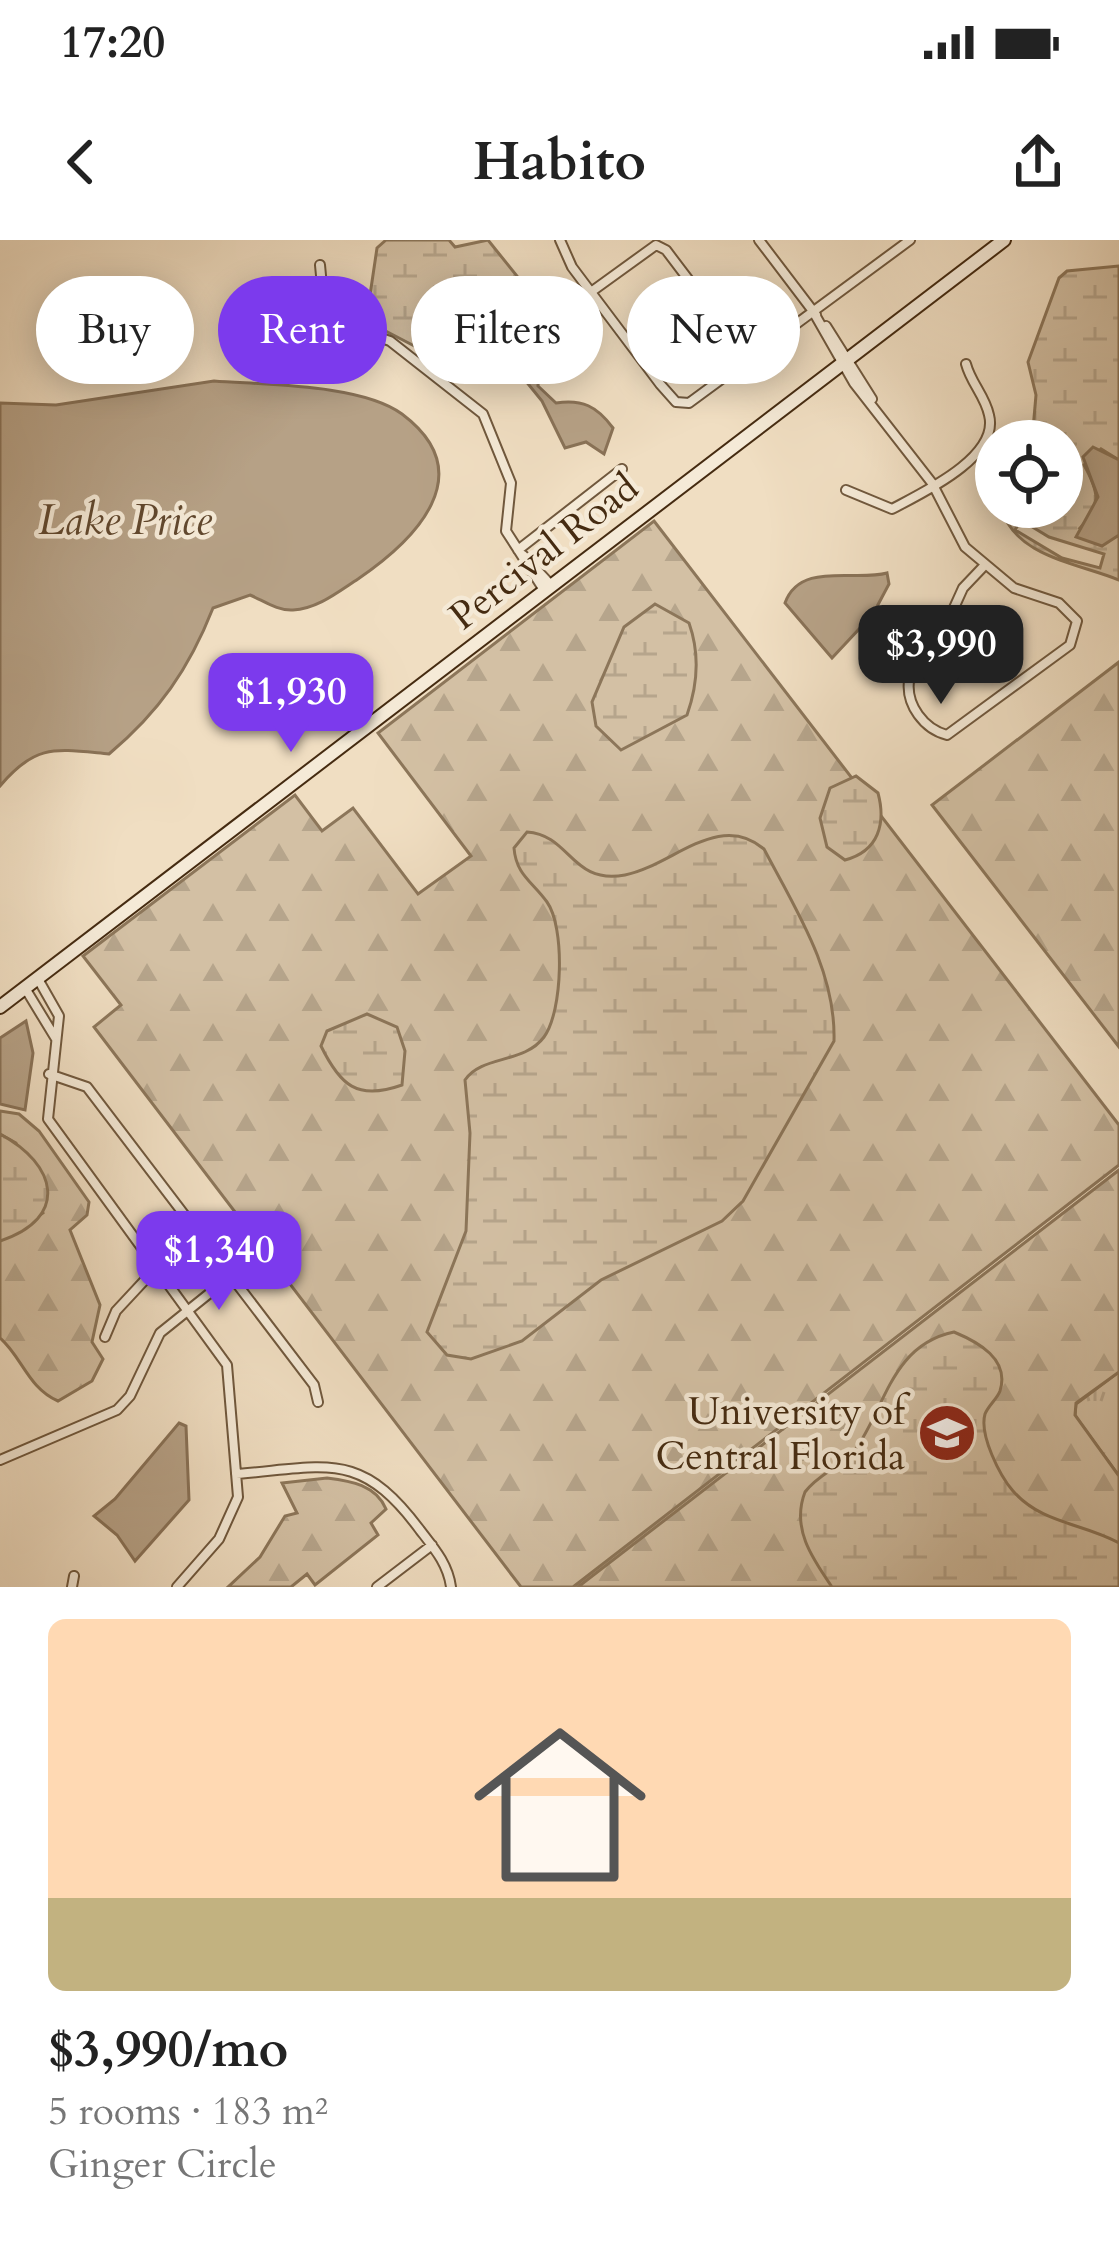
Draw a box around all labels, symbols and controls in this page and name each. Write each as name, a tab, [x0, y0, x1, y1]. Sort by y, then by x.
text: 17:20	[60, 12, 165, 73]
text: Habito	[473, 126, 646, 199]
icon: back	[48, 129, 114, 195]
icon: share	[1005, 129, 1071, 195]
chip: Buy	[36, 276, 194, 384]
chip: Rent	[218, 276, 387, 384]
chip: Filters	[411, 276, 603, 384]
chip: New	[627, 276, 800, 384]
map controls	[975, 420, 1083, 528]
button: locate	[975, 420, 1083, 528]
street label: Percival Road	[438, 461, 650, 643]
water label: Lake Price	[38, 492, 213, 549]
pin: $3,990	[843, 605, 1039, 707]
text: $3,990	[885, 617, 997, 670]
pin: $1,930	[193, 653, 389, 755]
text: $1,930	[235, 665, 347, 718]
pin: $1,340	[121, 1211, 317, 1313]
text: $1,340	[163, 1223, 275, 1276]
place label: University of Central Florida	[655, 1385, 911, 1483]
school or university icon: University of Central Florida	[916, 1402, 978, 1464]
icon: home	[452, 1697, 668, 1913]
text: $3,990/mo	[48, 2015, 288, 2085]
text: 5 rooms · 183 m²	[48, 2085, 328, 2138]
text: Ginger Circle	[48, 2138, 277, 2191]

